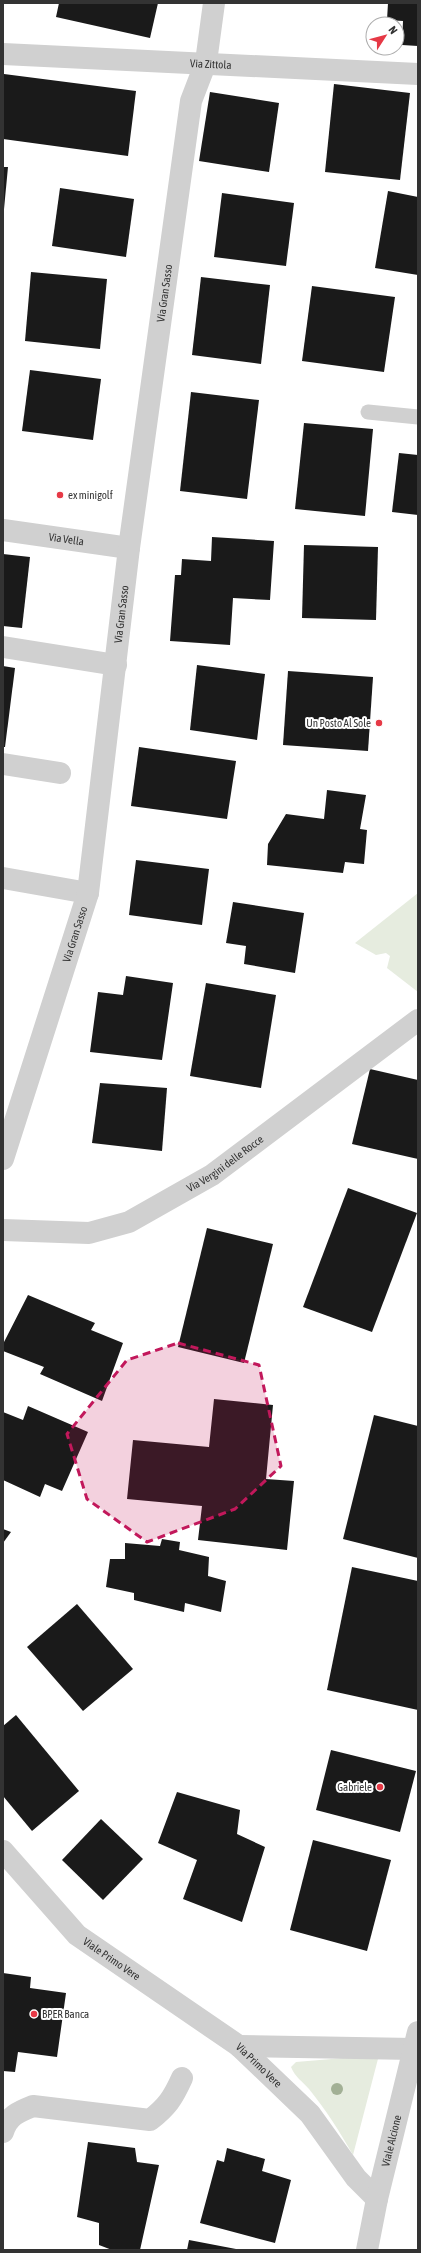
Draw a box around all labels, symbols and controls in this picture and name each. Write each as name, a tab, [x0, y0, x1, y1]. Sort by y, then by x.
north arrow	[365, 16, 405, 56]
text: N	[386, 24, 400, 36]
street label: Via Zittola	[190, 57, 232, 71]
street label: Via Gran Sasso	[154, 264, 174, 323]
place label: ex minigolf	[68, 489, 113, 501]
marker: ex minigolf	[55, 490, 65, 500]
street label: Via Vella	[48, 531, 85, 548]
street label: Via Gran Sasso	[112, 585, 131, 644]
place label: Un Posto Al Sole	[306, 717, 371, 729]
marker: Un Posto Al Sole	[374, 718, 384, 728]
street label: Via Gran Sasso	[60, 905, 89, 964]
street label: Via Vergini delle Rocce	[185, 1133, 265, 1194]
place label: Gabriele	[337, 1781, 372, 1793]
marker: Gabriele	[375, 1782, 385, 1792]
street label: Viale Primo Vere	[81, 1935, 142, 1983]
place label: BPER Banca	[42, 2008, 89, 2020]
marker: BPER Banca	[29, 2009, 39, 2019]
street label: Via Primo Vere	[234, 2041, 284, 2090]
street label: Viale Alcione	[379, 2114, 403, 2168]

